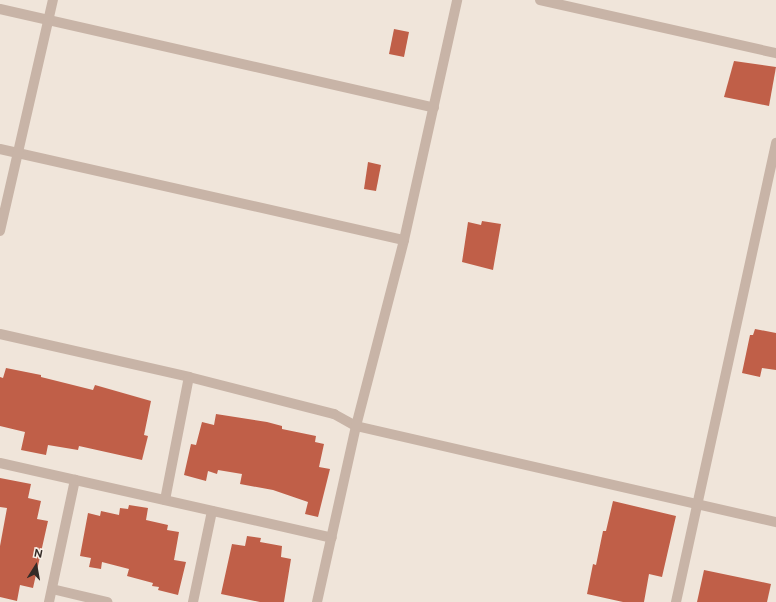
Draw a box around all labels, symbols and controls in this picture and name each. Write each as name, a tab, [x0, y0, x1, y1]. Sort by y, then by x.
north arrow	[16, 546, 56, 586]
text: N	[33, 547, 44, 561]

